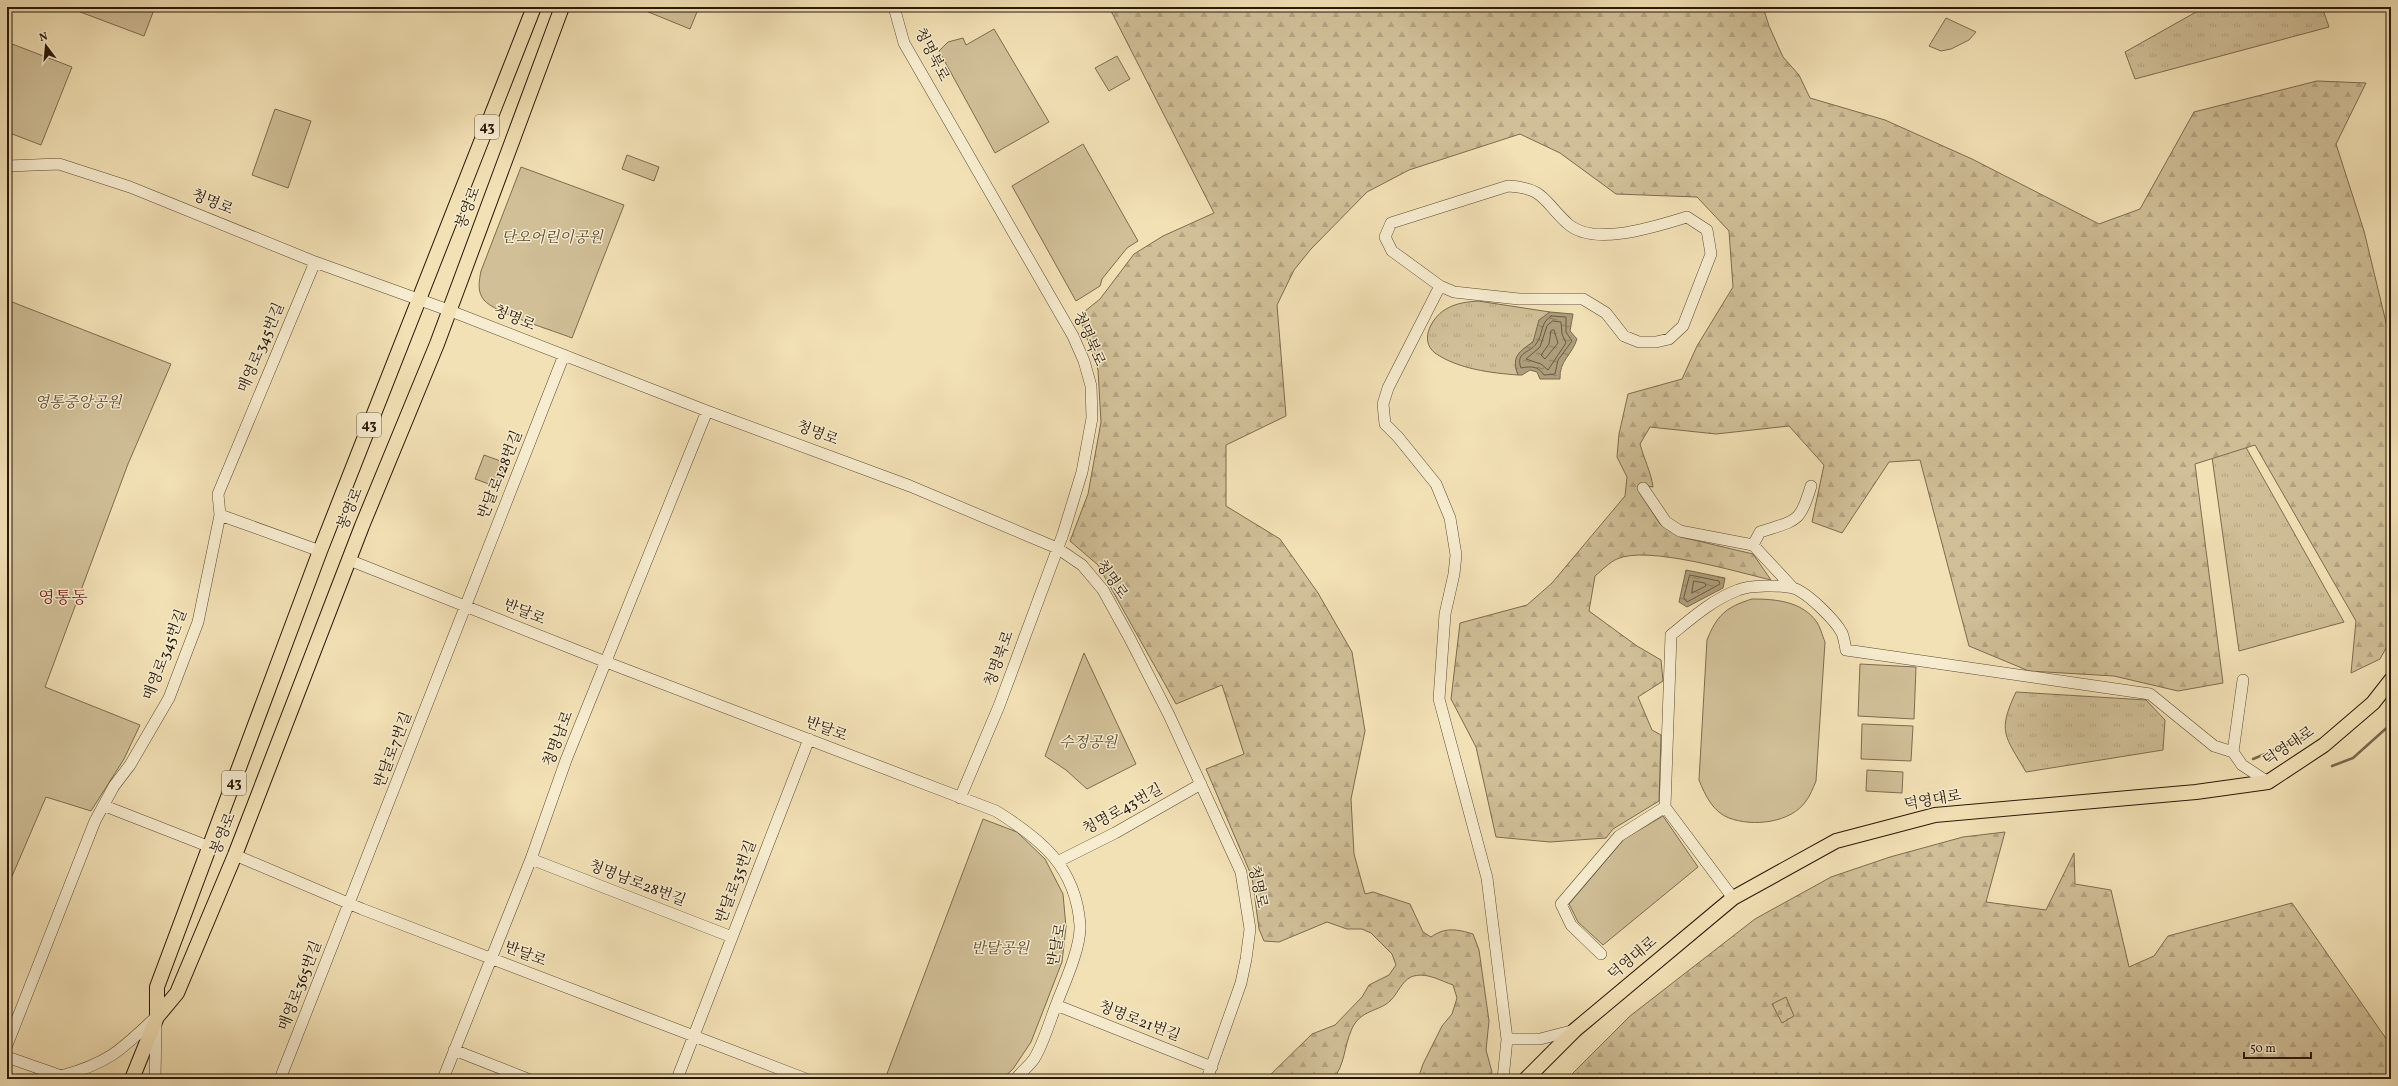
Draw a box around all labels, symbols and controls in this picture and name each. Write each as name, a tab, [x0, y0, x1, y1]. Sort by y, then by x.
street label: 청명북로	[908, 24, 954, 86]
north arrow	[26, 26, 66, 66]
text: N	[38, 30, 50, 46]
road number: 43	[475, 115, 499, 139]
street label: 봉영로	[451, 183, 487, 232]
street label: 청명로	[188, 185, 237, 221]
park label: 단오어린이공원	[501, 228, 604, 249]
street label: 매영로345번길	[234, 300, 290, 396]
street label: 청명로	[490, 301, 539, 337]
street label: 청명북로	[1067, 308, 1110, 370]
park label: 영통중앙공원	[35, 393, 123, 414]
road number: 43	[357, 413, 381, 437]
street label: 청명로	[793, 416, 842, 452]
street label: 반달로128번길	[474, 428, 528, 522]
street label: 봉영로	[333, 484, 369, 533]
street label: 청명로	[1090, 556, 1132, 604]
district label: 영통동	[38, 587, 88, 610]
street label: 반달로	[500, 595, 549, 631]
street label: 매영로345번길	[139, 606, 193, 704]
street label: 청명북로	[980, 628, 1020, 690]
street label: 청명남로	[539, 708, 579, 770]
street label: 반달로7번길	[370, 709, 418, 791]
street label: 반달로	[802, 712, 851, 748]
street label: 덕영대로	[2259, 722, 2319, 772]
park label: 수정공원	[1059, 733, 1118, 754]
road number: 43	[222, 771, 246, 795]
street label: 청명로43번길	[1079, 779, 1167, 841]
street label: 덕영대로	[1903, 786, 1964, 816]
street label: 봉영로	[206, 809, 242, 858]
street label: 반달로35번길	[712, 837, 762, 927]
street label: 청명남로28번길	[585, 856, 689, 912]
street label: 청명로	[1242, 864, 1272, 911]
street label: 반달로	[1044, 921, 1073, 968]
street label: 덕영대로	[1604, 932, 1662, 986]
street label: 반달로	[501, 937, 550, 973]
street label: 매영로365번길	[274, 938, 328, 1034]
park label: 반달공원	[971, 939, 1030, 960]
street label: 청명로21번길	[1095, 997, 1183, 1047]
scale bar	[2244, 1034, 2311, 1060]
text: 50 m	[2250, 1041, 2276, 1057]

